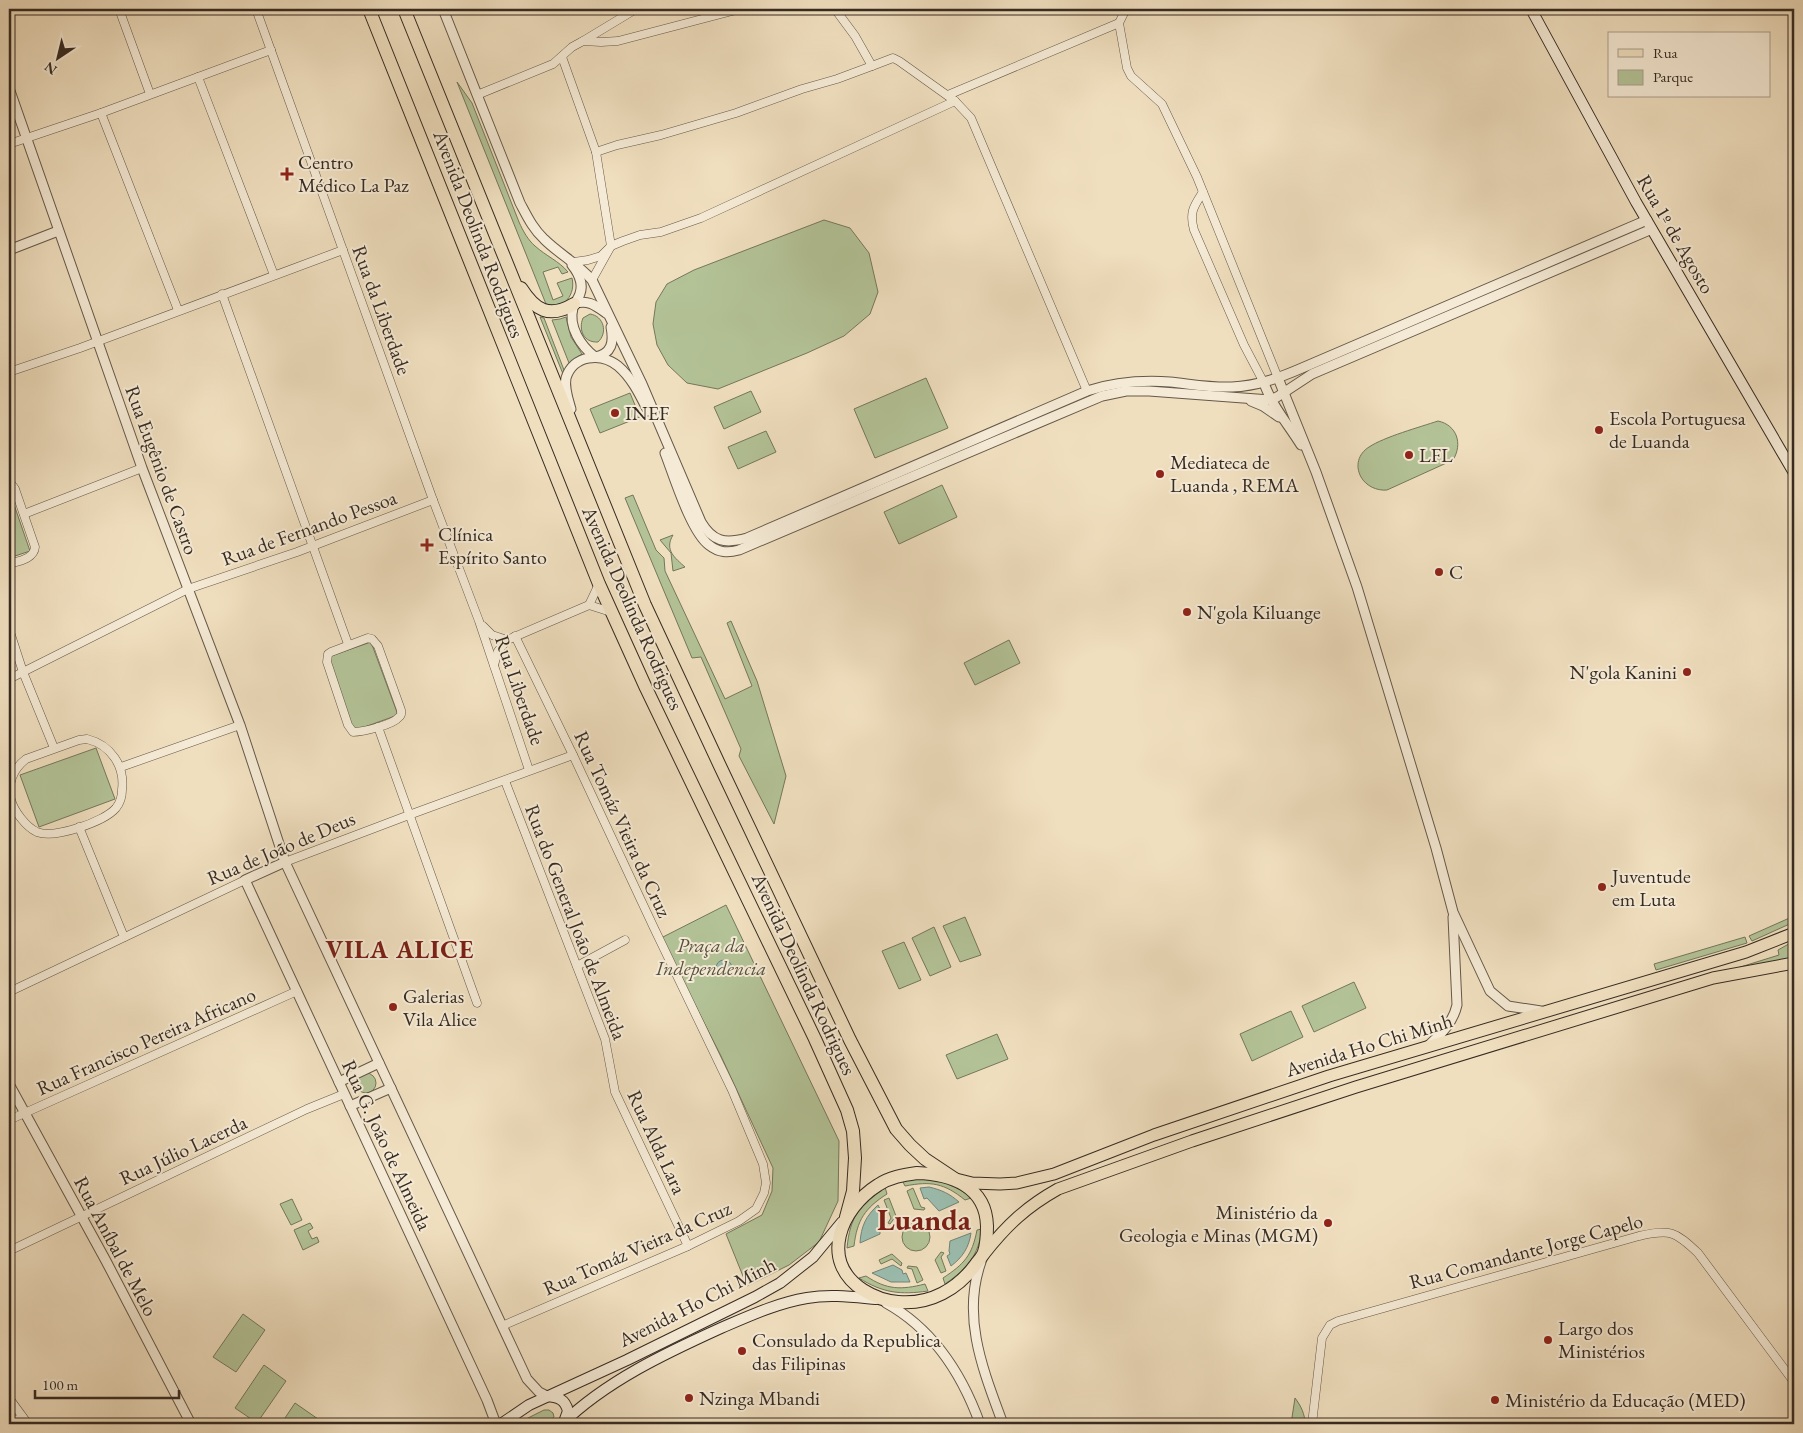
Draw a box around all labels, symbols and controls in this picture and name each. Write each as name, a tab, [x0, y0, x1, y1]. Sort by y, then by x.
north arrow	[32, 32, 82, 82]
legend	[1608, 32, 1770, 98]
text: Rua	[1653, 43, 1678, 62]
text: N	[40, 58, 60, 79]
text: Parque	[1653, 67, 1693, 86]
street label: Avenida Deolinda Rodrigues	[427, 126, 531, 341]
place label: Centro Médico La Paz	[298, 149, 409, 198]
marker: Centro Médico La Paz	[280, 167, 294, 181]
street label: Rua 1º de Agosto	[1631, 170, 1721, 298]
street label: Rua da Liberdade	[346, 242, 418, 379]
street label: Rua Eugênio de Castro	[119, 382, 205, 558]
place label: INEF	[625, 400, 669, 426]
place label: Escola Portuguesa de Luanda	[1609, 405, 1746, 454]
marker: INEF	[609, 407, 621, 419]
marker: Escola Portuguesa de Luanda	[1593, 424, 1605, 436]
place label: LFL	[1419, 442, 1453, 468]
place label: Mediateca de Luanda , REMA	[1170, 449, 1299, 498]
marker: LFL	[1403, 449, 1415, 461]
marker: Mediateca de Luanda , REMA	[1154, 468, 1166, 480]
street label: Rua de Fernando Pessoa	[218, 484, 400, 572]
street label: Avenida Deolinda Rodrigues	[576, 501, 690, 714]
place label: Clínica Espírito Santo	[438, 521, 547, 570]
marker: Clínica Espírito Santo	[420, 538, 434, 552]
place label: C	[1449, 559, 1463, 585]
marker: C	[1433, 566, 1445, 578]
place label: N'gola Kiluange	[1197, 599, 1321, 625]
marker: N'gola Kiluange	[1181, 606, 1193, 618]
street label: Rua Liberdade	[489, 632, 551, 748]
place label: N'gola Kanini	[1570, 659, 1677, 685]
marker: N'gola Kanini	[1681, 666, 1693, 678]
street label: Rua Tomáz Vieira da Cruz	[568, 727, 678, 922]
street label: Rua do General João de Almeida	[519, 801, 633, 1043]
street label: Rua de João de Deus	[203, 805, 359, 891]
place label: Juventude em Luta	[1610, 863, 1691, 912]
street label: Avenida Deolinda Rodrigues	[745, 868, 862, 1079]
marker: Juventude em Luta	[1596, 881, 1608, 893]
park label: Praça da Independencia	[655, 932, 766, 981]
district label: VILA ALICE	[326, 933, 474, 965]
street label: Rua Francisco Pereira Africano	[32, 981, 260, 1101]
place label: Galerias Vila Alice	[403, 983, 477, 1032]
marker: Galerias Vila Alice	[387, 1001, 399, 1013]
street label: Avenida Ho Chi Minh	[1281, 1007, 1456, 1083]
street label: Rua G. João de Almeida	[336, 1056, 438, 1234]
street label: Rua Alda Lara	[622, 1086, 692, 1198]
street label: Rua Júlio Lacerda	[115, 1109, 251, 1191]
street label: Rua Aníbal de Melo	[68, 1172, 164, 1321]
street label: Rua Tomáz Vieira da Cruz	[539, 1195, 735, 1301]
place label: Ministério da Geologia e Minas (MGM)	[1119, 1199, 1318, 1248]
district label: Luanda	[877, 1200, 972, 1239]
street label: Rua Comandante Jorge Capelo	[1406, 1207, 1646, 1295]
marker: Ministério da Geologia e Minas (MGM)	[1322, 1217, 1334, 1229]
street label: Avenida Ho Chi Minh	[613, 1251, 780, 1353]
place label: Largo dos Ministérios	[1558, 1315, 1645, 1364]
place label: Consulado da Republica das Filipinas	[752, 1327, 941, 1376]
marker: Largo dos Ministérios	[1542, 1334, 1554, 1346]
marker: Consulado da Republica das Filipinas	[736, 1345, 748, 1357]
scale bar	[35, 1368, 179, 1400]
text: 100 m	[42, 1375, 79, 1394]
place label: Nzinga Mbandi	[699, 1385, 820, 1411]
place label: Ministério da Educação (MED)	[1505, 1387, 1745, 1413]
marker: Nzinga Mbandi	[683, 1392, 695, 1404]
marker: Ministério da Educação (MED)	[1489, 1394, 1501, 1406]

